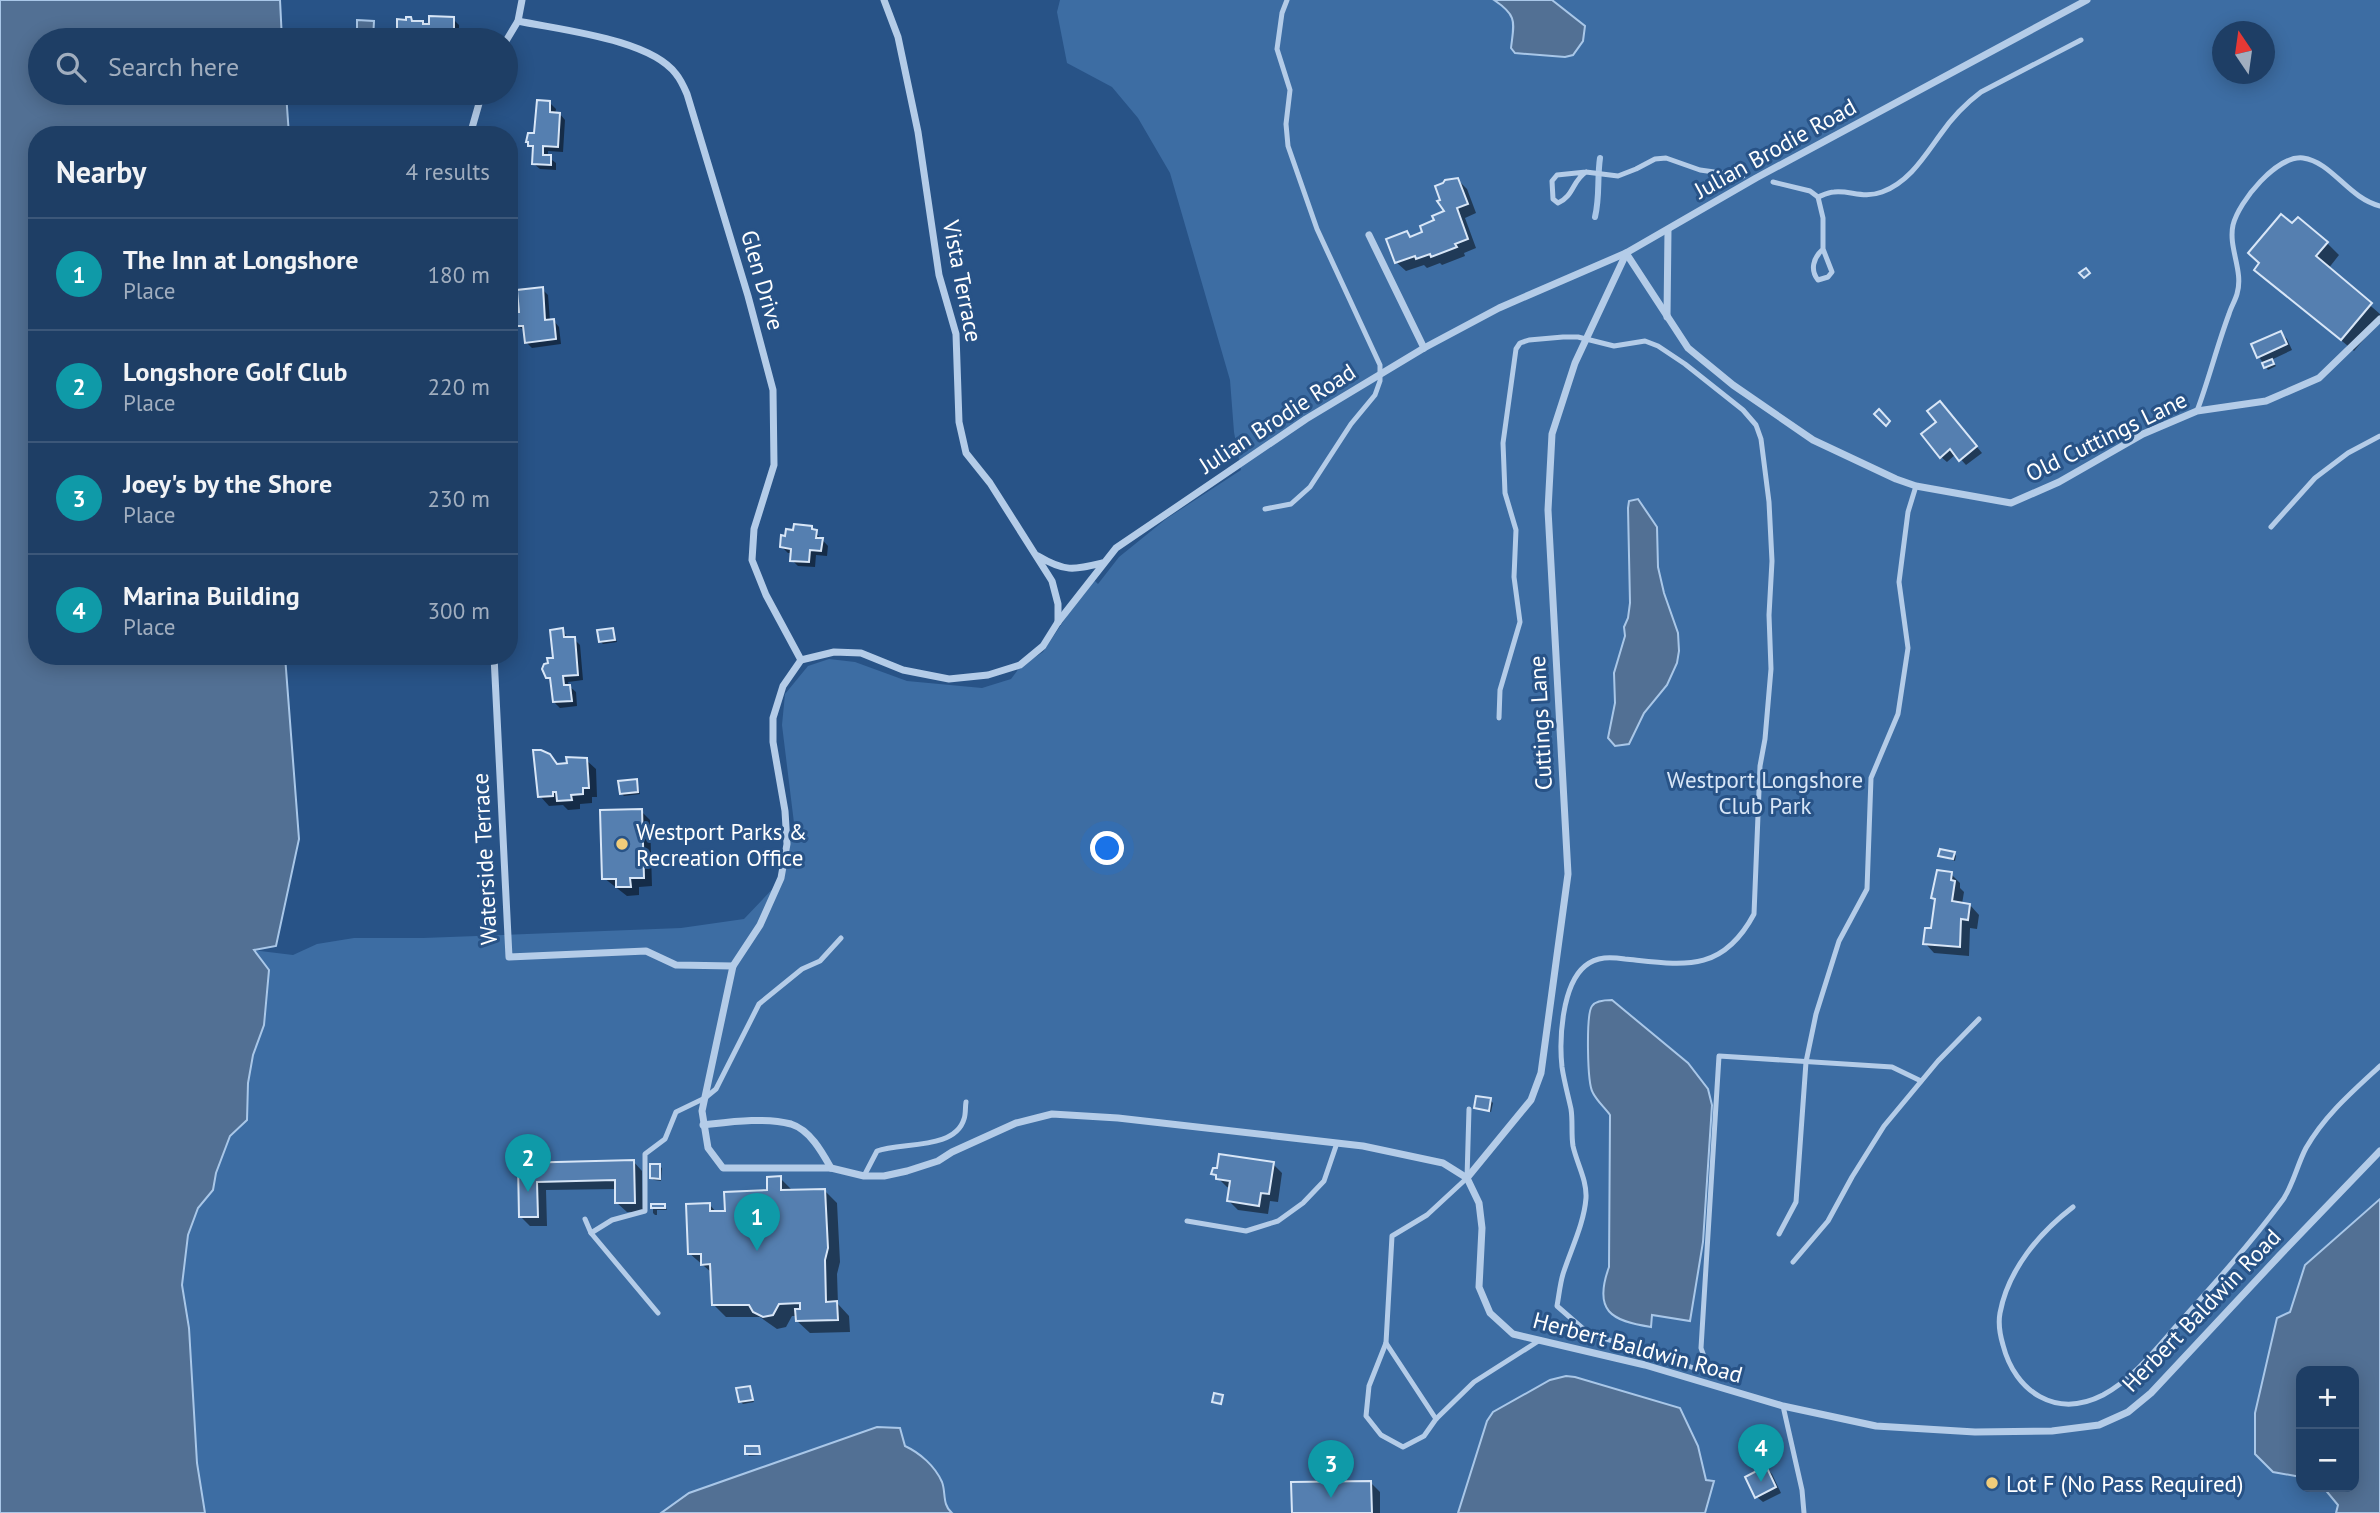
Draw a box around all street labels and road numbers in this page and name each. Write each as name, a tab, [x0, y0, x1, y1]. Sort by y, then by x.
street label: Julian Brodie Road	[1688, 92, 1861, 205]
street label: Vista Terrace	[937, 217, 989, 344]
street label: Glen Drive	[735, 227, 791, 333]
street label: Julian Brodie Road	[1192, 357, 1361, 480]
street label: Old Cuttings Lane	[2021, 384, 2191, 488]
street label: Cuttings Lane	[1522, 655, 1558, 791]
street label: Waterside Terrace	[465, 772, 503, 946]
street label: Herbert Baldwin Road	[2116, 1222, 2286, 1398]
street label: Herbert Baldwin Road	[1530, 1305, 1746, 1389]

